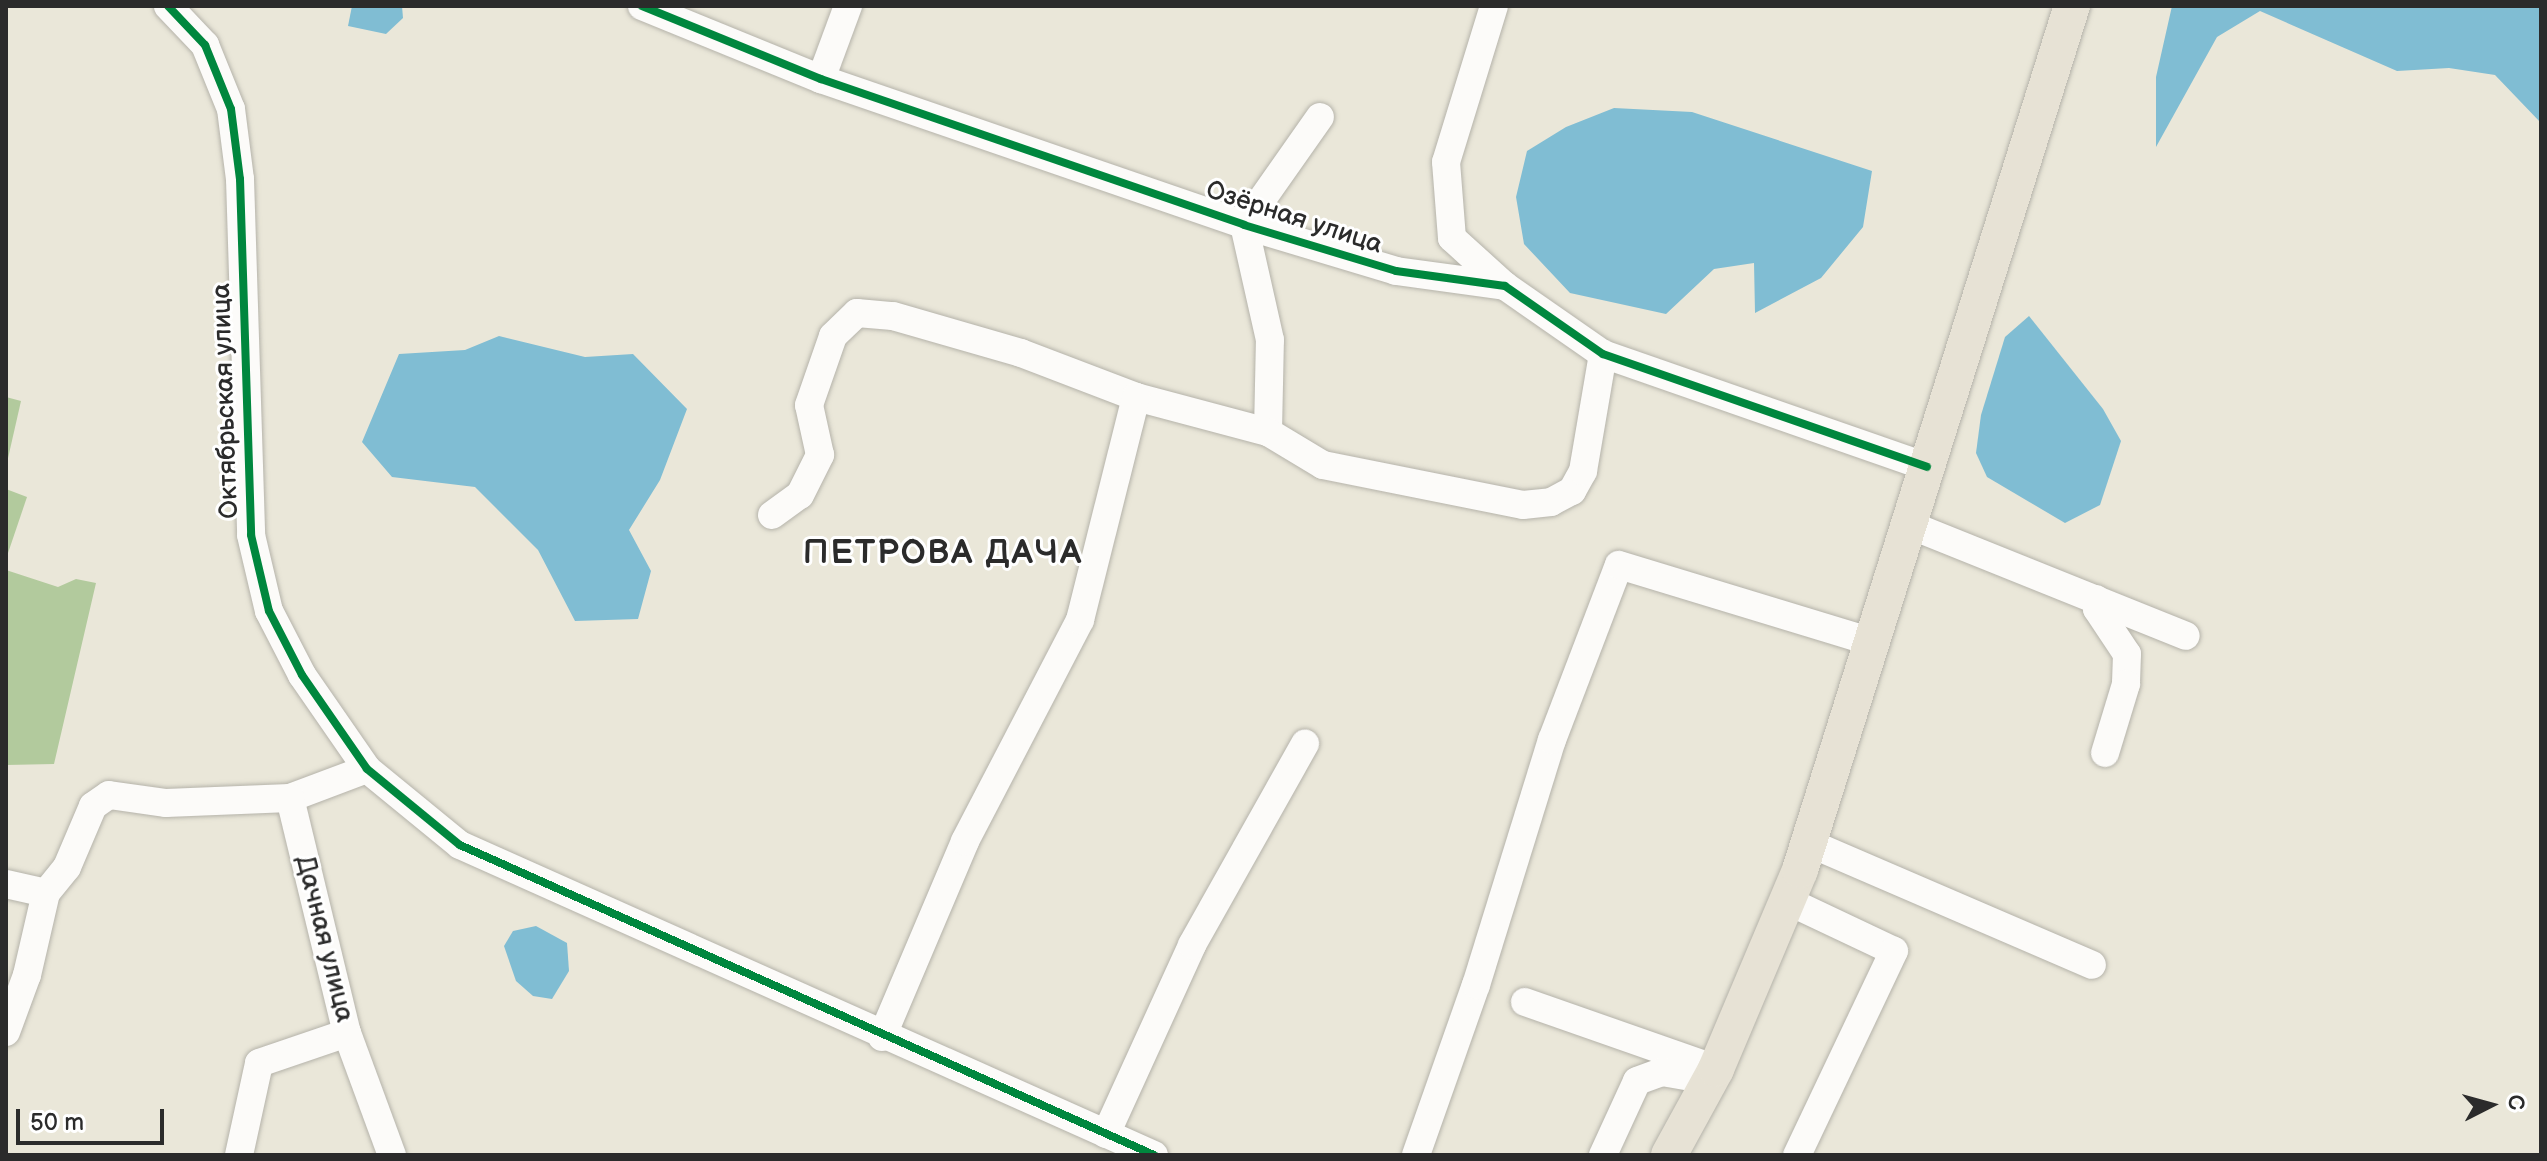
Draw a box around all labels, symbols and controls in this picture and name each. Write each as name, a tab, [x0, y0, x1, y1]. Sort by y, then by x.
street label: Озёрная улица	[1202, 175, 1386, 261]
street label: Октябрьская улица	[206, 283, 246, 519]
district label: ПЕТРОВА ДАЧА	[803, 533, 1083, 573]
street label: Дачная улица	[288, 852, 360, 1026]
north arrow	[2451, 1065, 2531, 1145]
scale bar	[20, 1093, 168, 1143]
text: С	[2501, 1093, 2530, 1111]
text: 50 m	[30, 1108, 84, 1137]

